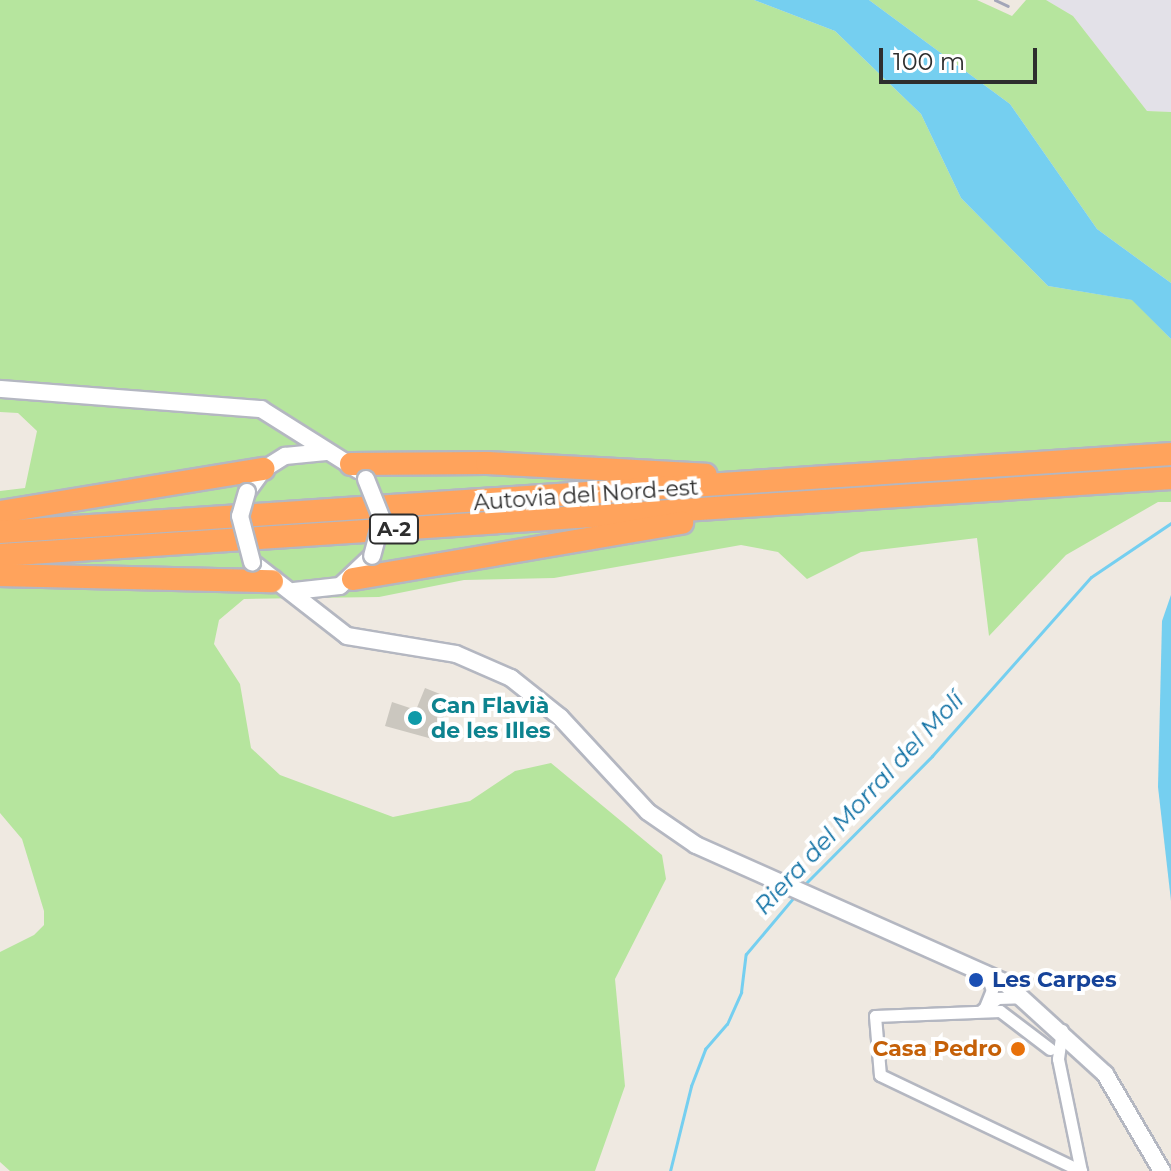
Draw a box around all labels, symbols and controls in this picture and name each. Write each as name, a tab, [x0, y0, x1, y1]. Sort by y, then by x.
scale bar	[883, 32, 1041, 82]
text: 100 m	[893, 47, 965, 76]
street label: Autovia del Nord-est	[473, 474, 699, 516]
road number: A-2	[368, 513, 420, 545]
water label: Riera del Morral del Molí	[748, 686, 970, 920]
place label: Can Flavià de les Illes	[431, 692, 551, 744]
marker: Can Flavià de les Illes	[406, 709, 424, 727]
place label: Les Carpes	[992, 967, 1117, 993]
marker: Les Carpes	[967, 971, 985, 989]
place label: Casa Pedro	[872, 1036, 1002, 1062]
marker: Casa Pedro	[1009, 1040, 1027, 1058]

